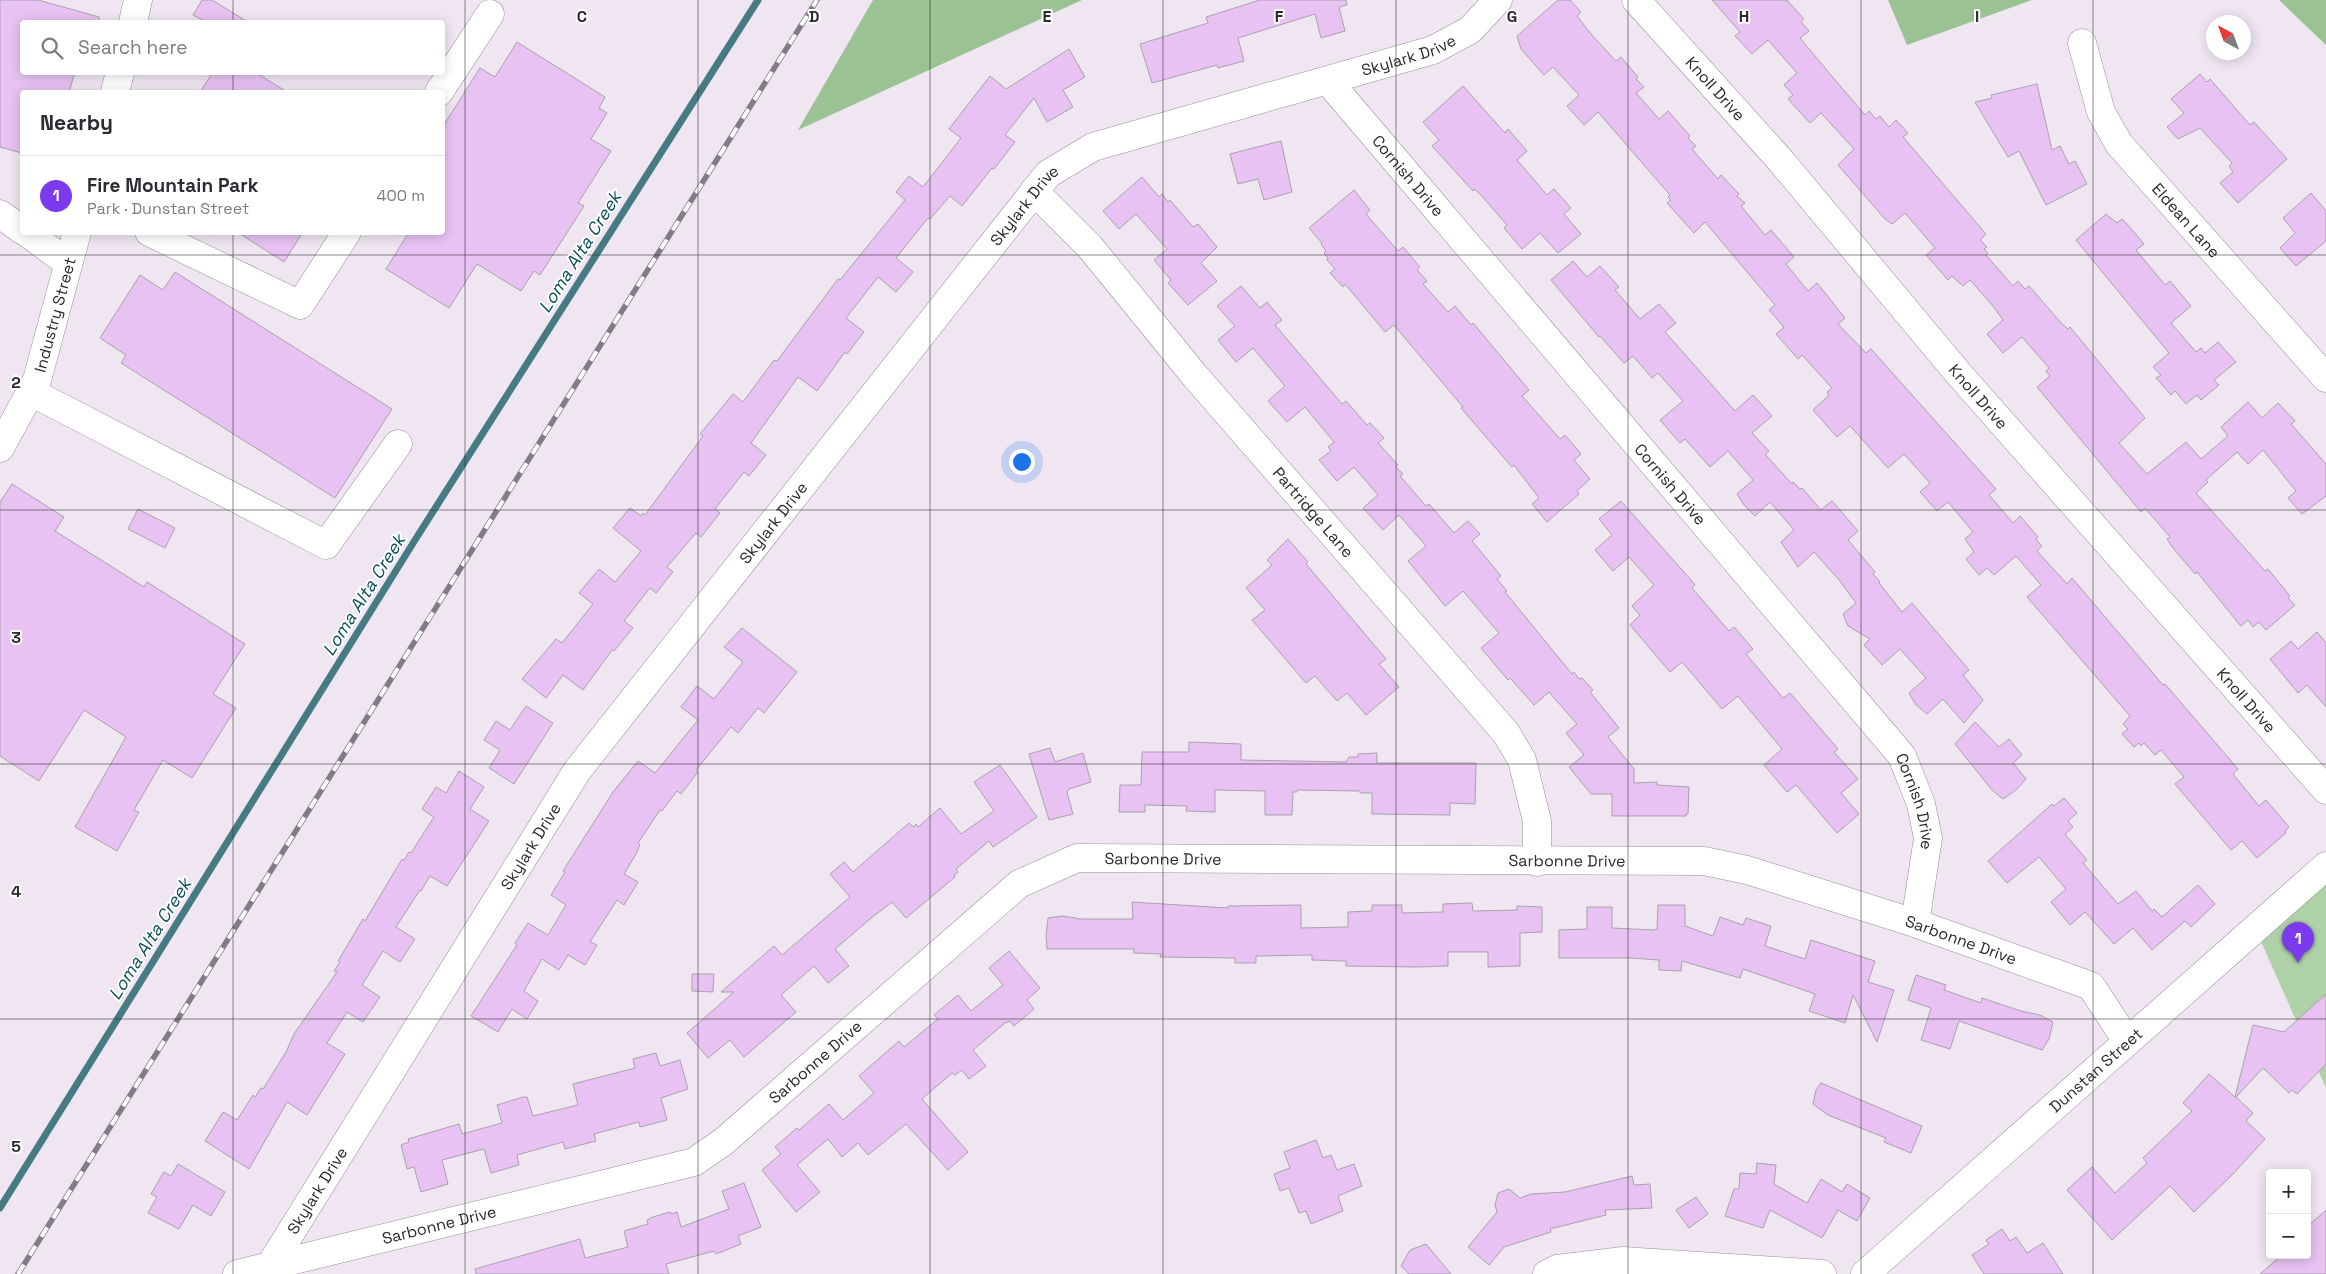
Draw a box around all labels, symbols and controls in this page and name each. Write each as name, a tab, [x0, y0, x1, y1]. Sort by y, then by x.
text: C	[577, 6, 587, 27]
text: D	[809, 6, 819, 27]
text: E	[1043, 6, 1052, 27]
text: F	[1275, 6, 1284, 27]
text: G	[1507, 6, 1517, 27]
text: H	[1739, 6, 1749, 27]
text: I	[1975, 6, 1979, 27]
north arrow	[2206, 15, 2251, 60]
search box	[20, 20, 445, 75]
street label: Skylark Drive	[1359, 30, 1460, 81]
icon: search	[38, 34, 66, 62]
text: Search here	[78, 35, 188, 60]
street label: Knoll Drive	[1681, 52, 1750, 125]
text: Nearby	[40, 109, 113, 136]
street label: Cornish Drive	[1367, 131, 1449, 221]
street label: Skylark Drive	[986, 160, 1063, 250]
text: Fire Mountain Park	[87, 173, 258, 198]
street label: Eldean Lane	[2147, 179, 2225, 262]
text: 1	[52, 185, 60, 206]
text: 400 m	[377, 185, 425, 206]
water label: Loma Alta Creek	[533, 185, 627, 317]
text: Park · Dunstan Street	[87, 198, 249, 219]
street label: Industry Street	[30, 255, 81, 375]
street label: Knoll Drive	[1944, 360, 2013, 434]
text: 2	[11, 372, 21, 393]
street label: Cornish Drive	[1630, 439, 1711, 529]
your location	[1009, 449, 1035, 475]
street label: Partridge Lane	[1268, 463, 1358, 562]
street label: Skylark Drive	[735, 478, 812, 568]
water label: Loma Alta Creek	[317, 528, 411, 660]
text: 3	[11, 627, 21, 648]
street label: Knoll Drive	[2212, 663, 2280, 737]
street label: Cornish Drive	[1891, 750, 1938, 851]
street label: Skylark Drive	[496, 799, 566, 894]
street label: Sarbonne Drive	[1105, 848, 1222, 870]
street label: Sarbonne Drive	[1509, 850, 1626, 872]
water label: Loma Alta Creek	[103, 872, 197, 1004]
text: 4	[11, 881, 21, 902]
street label: Sarbonne Drive	[1903, 911, 2019, 970]
pin: 1	[2282, 922, 2314, 963]
street label: Sarbonne Drive	[765, 1016, 866, 1108]
street label: Dunstan Street	[2045, 1023, 2147, 1117]
text: 5	[11, 1136, 21, 1157]
street label: Skylark Drive	[282, 1143, 352, 1238]
map controls	[2266, 1169, 2311, 1259]
button: +	[2266, 1169, 2311, 1214]
street label: Sarbonne Drive	[380, 1201, 498, 1249]
button: −	[2266, 1214, 2311, 1259]

